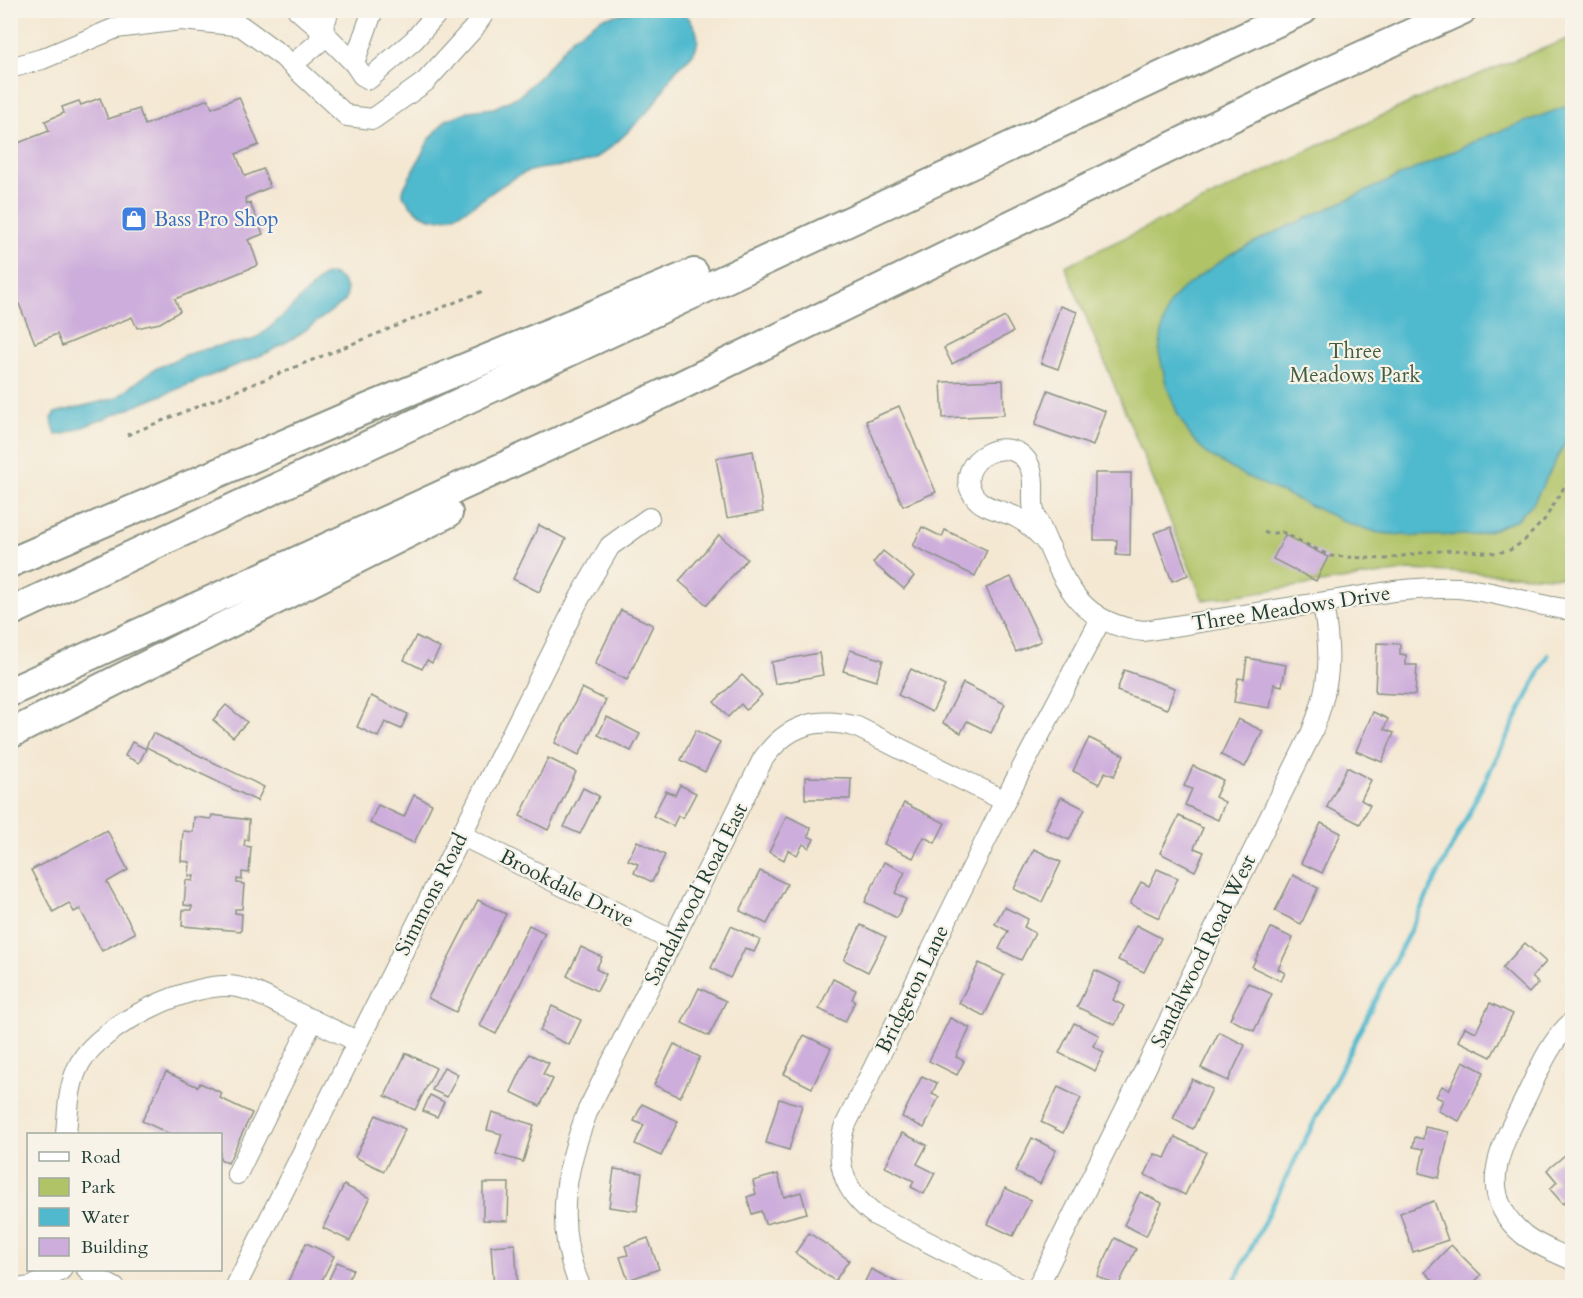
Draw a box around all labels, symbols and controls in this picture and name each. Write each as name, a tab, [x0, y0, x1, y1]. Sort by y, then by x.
shop icon: Bass Pro Shop	[119, 204, 149, 234]
place label: Bass Pro Shop	[154, 205, 279, 234]
park label: Three Meadows Park	[1290, 337, 1421, 390]
street label: Three Meadows Drive	[1190, 578, 1392, 638]
street label: Sandalwood Road East	[638, 798, 755, 990]
street label: Simmons Road	[388, 828, 475, 961]
street label: Brookdale Drive	[495, 842, 639, 935]
street label: Sandalwood Road West	[1144, 849, 1263, 1053]
street label: Bridgeton Lane	[869, 920, 956, 1058]
legend	[27, 1133, 222, 1271]
text: Road	[81, 1145, 121, 1170]
text: Park	[81, 1175, 116, 1200]
text: Water	[80, 1205, 130, 1230]
text: Building	[81, 1235, 149, 1260]

